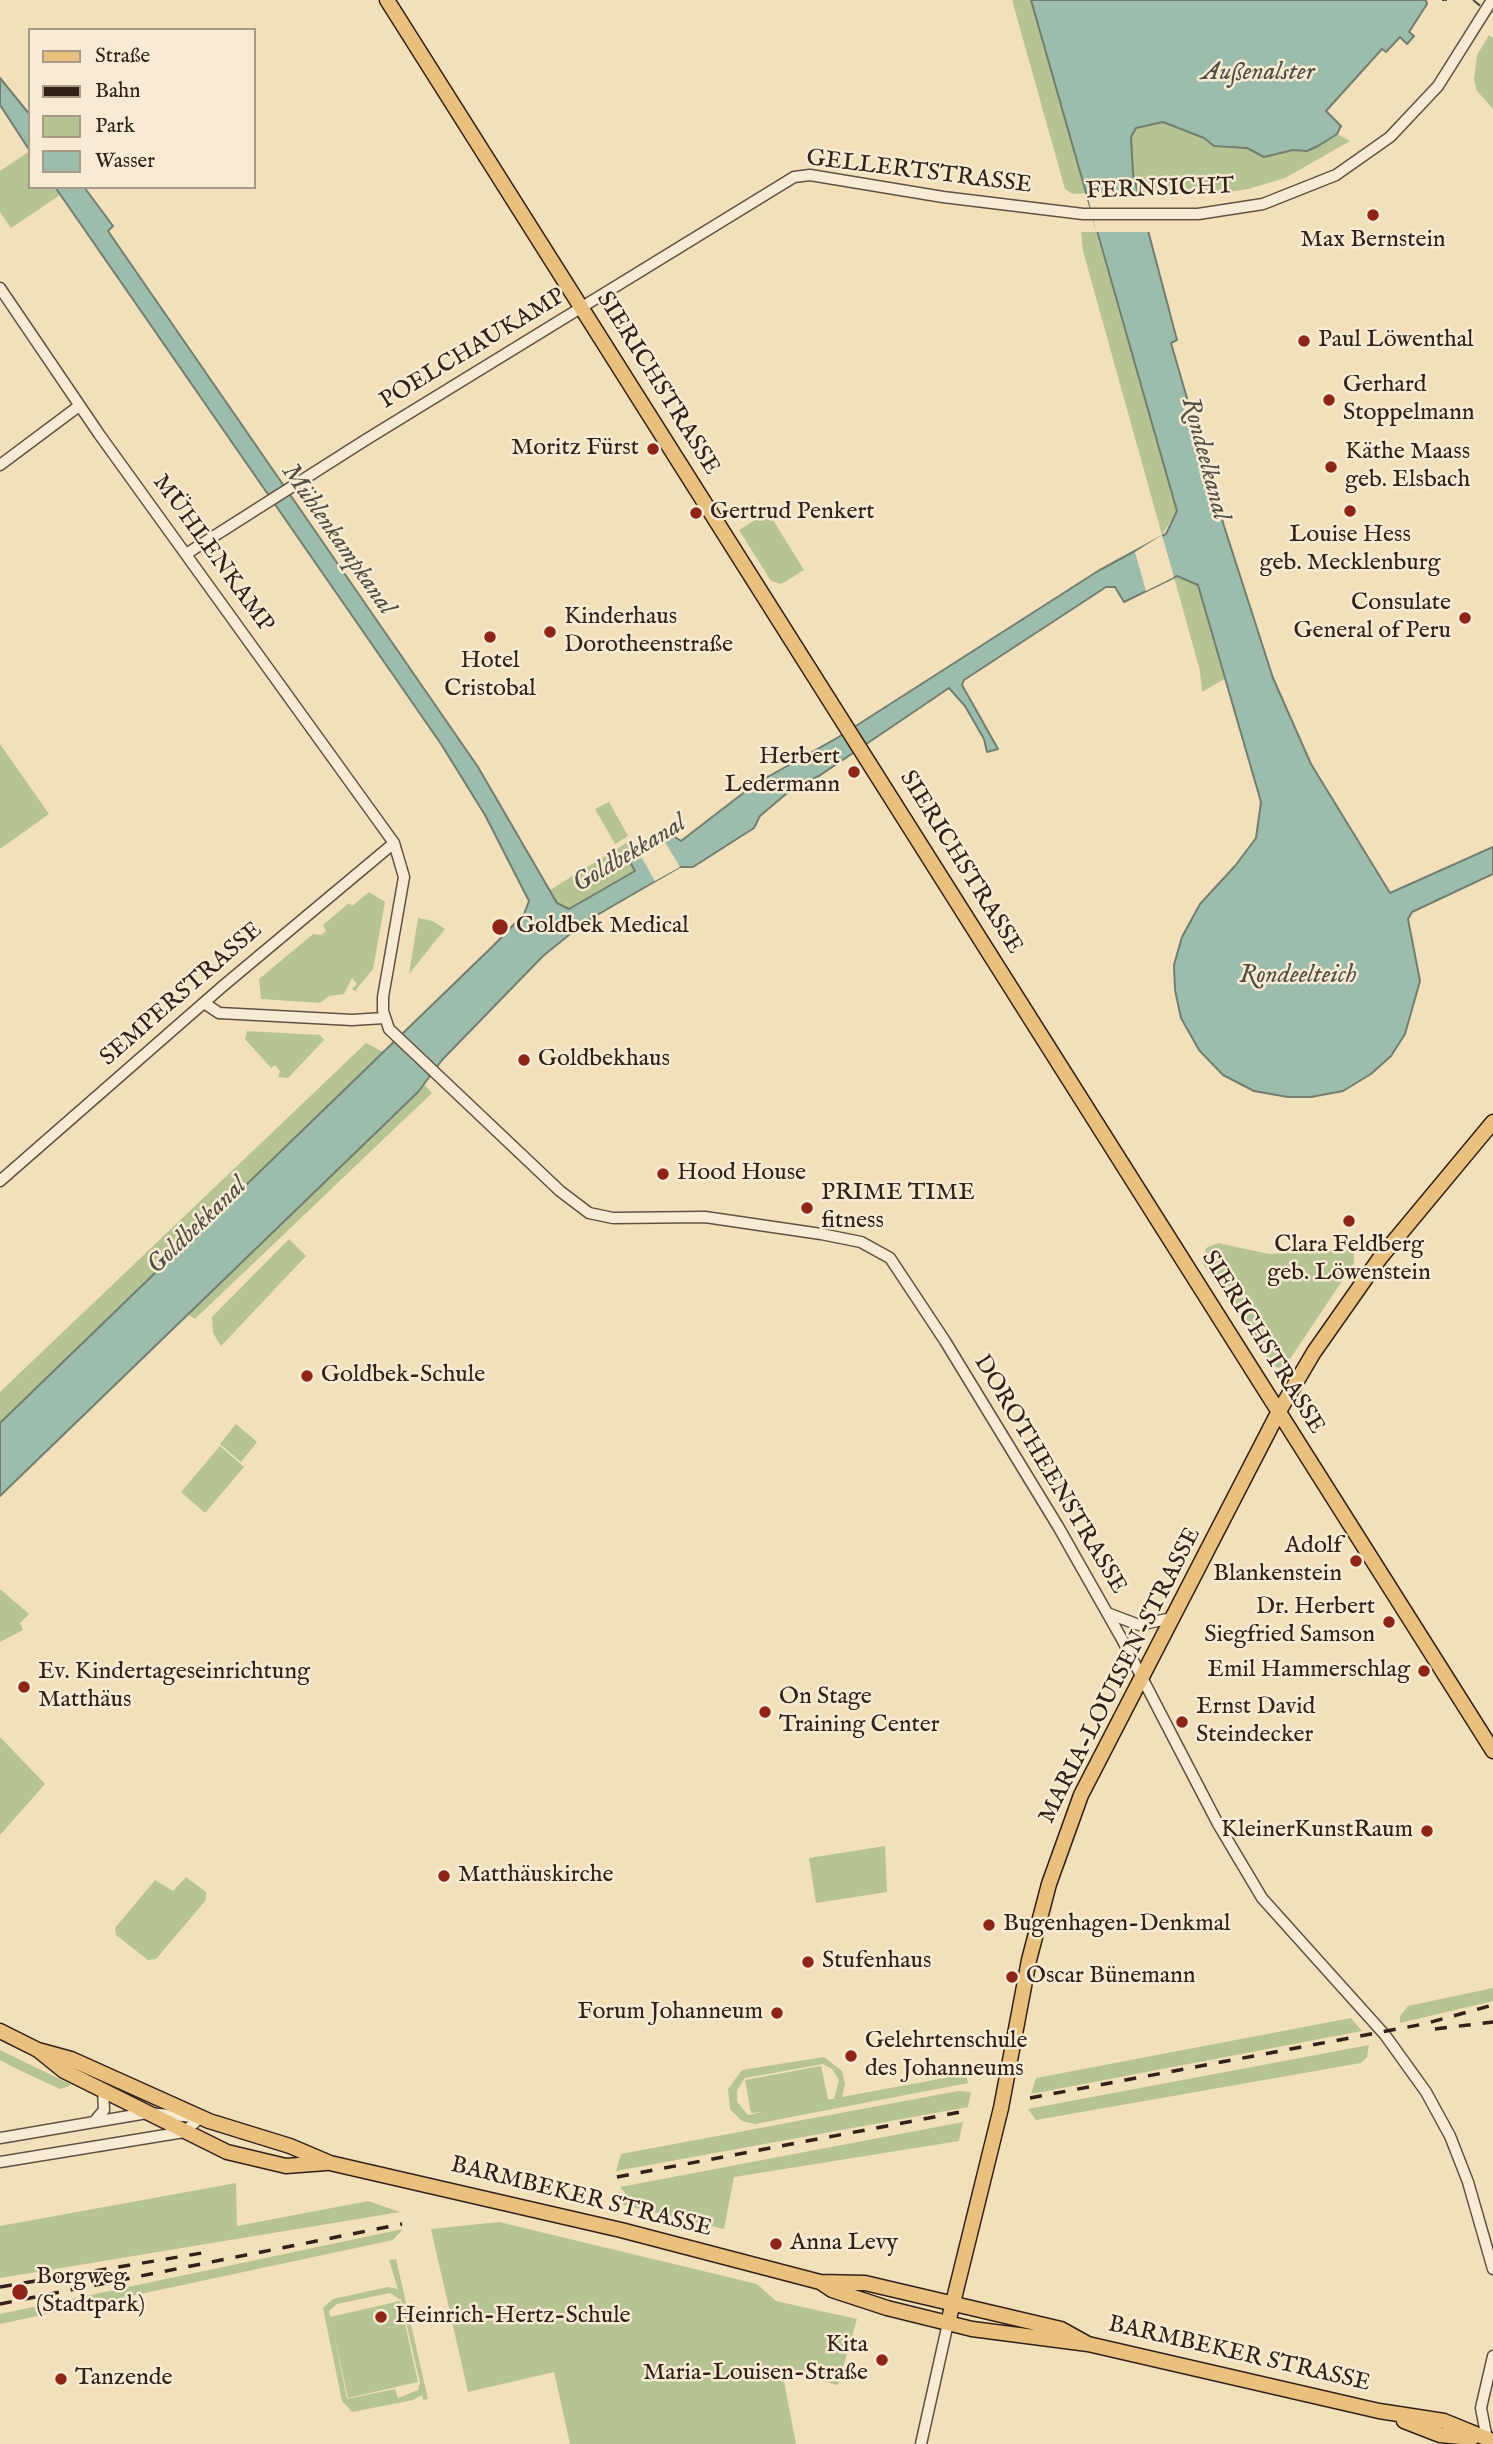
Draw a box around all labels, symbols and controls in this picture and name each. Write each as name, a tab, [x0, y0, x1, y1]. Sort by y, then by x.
legend	[28, 28, 256, 189]
text: Straße	[95, 43, 150, 70]
water label: Außenalster	[1201, 58, 1315, 90]
text: Bahn	[95, 78, 140, 105]
text: Park	[95, 113, 135, 140]
street label: GELLERTSTRASSE	[805, 145, 1033, 201]
text: Wasser	[95, 148, 155, 175]
street label: FERNSICHT	[1085, 173, 1235, 207]
marker: Max Bernstein	[1365, 207, 1381, 223]
place label: Max Bernstein	[1300, 227, 1446, 255]
street label: POELCHAUKAMP	[375, 283, 571, 417]
street label: SIERICHSTRASSE	[589, 287, 725, 481]
place label: Paul Löwenthal	[1318, 327, 1474, 355]
marker: Paul Löwenthal	[1296, 333, 1312, 349]
place label: Gerhard Stoppelmann	[1343, 372, 1474, 428]
marker: Gerhard Stoppelmann	[1321, 392, 1337, 408]
water label: Rondeelkanal	[1173, 394, 1235, 524]
place label: Moritz Fürst	[511, 435, 639, 463]
place label: Käthe Maass geb. Elsbach	[1345, 439, 1470, 495]
marker: Moritz Fürst	[645, 441, 661, 457]
water label: Mühlenkampkanal	[273, 458, 401, 622]
marker: Käthe Maass geb. Elsbach	[1323, 459, 1339, 475]
street label: MÜHLENKAMP	[145, 470, 279, 638]
place label: Gertrud Penkert	[710, 499, 875, 527]
marker: Louise Hess geb. Mecklenburg	[1342, 503, 1358, 519]
marker: Gertrud Penkert	[688, 505, 704, 521]
place label: Louise Hess geb. Mecklenburg	[1260, 522, 1440, 578]
place label: Consulate General of Peru	[1293, 590, 1451, 646]
place label: Kinderhaus Dorotheenstraße	[564, 604, 733, 660]
marker: Consulate General of Peru	[1457, 610, 1473, 626]
marker: Kinderhaus Dorotheenstraße	[542, 624, 558, 640]
marker: Hotel Cristobal	[482, 629, 498, 645]
place label: Hotel Cristobal	[444, 648, 536, 704]
place label: Herbert Ledermann	[725, 744, 840, 800]
marker: Herbert Ledermann	[846, 764, 862, 780]
street label: SIERICHSTRASSE	[892, 766, 1028, 960]
water label: Goldbekkanal	[568, 809, 692, 901]
place label: Goldbek Medical	[516, 913, 689, 941]
street label: SEMPERSTRASSE	[95, 917, 269, 1073]
marker: Goldbek Medical	[490, 917, 510, 937]
water label: Rondeelteich	[1239, 961, 1357, 993]
place label: Goldbekhaus	[538, 1046, 670, 1074]
marker: Goldbekhaus	[516, 1052, 532, 1068]
place label: Hood House	[677, 1160, 806, 1188]
marker: Hood House	[655, 1166, 671, 1182]
water label: Goldbekkanal	[142, 1172, 254, 1282]
place label: PRIME TIME fitness	[821, 1180, 975, 1236]
marker: PRIME TIME fitness	[799, 1200, 815, 1216]
marker: Clara Feldberg geb. Löwenstein	[1341, 1213, 1357, 1229]
place label: Clara Feldberg geb. Löwenstein	[1267, 1232, 1431, 1288]
street label: SIERICHSTRASSE	[1194, 1246, 1330, 1440]
street label: DOROTHEENSTRASSE	[966, 1350, 1132, 1600]
place label: Goldbek-Schule	[321, 1362, 485, 1390]
marker: Goldbek-Schule	[299, 1368, 315, 1384]
street label: MARIA-LOUISEN-STRASSE	[1034, 1523, 1208, 1829]
place label: Adolf Blankenstein	[1213, 1533, 1342, 1589]
marker: Adolf Blankenstein	[1348, 1553, 1364, 1569]
place label: Dr. Herbert Siegfried Samson	[1204, 1594, 1375, 1650]
marker: Dr. Herbert Siegfried Samson	[1381, 1614, 1397, 1630]
place label: Emil Hammerschlag	[1207, 1657, 1410, 1685]
place label: Ev. Kindertageseinrichtung Matthäus	[38, 1659, 310, 1715]
marker: Emil Hammerschlag	[1416, 1663, 1432, 1679]
marker: Ev. Kindertageseinrichtung Matthäus	[16, 1679, 32, 1695]
place label: On Stage Training Center	[779, 1684, 939, 1740]
place label: Ernst David Steindecker	[1196, 1694, 1315, 1750]
marker: On Stage Training Center	[757, 1704, 773, 1720]
marker: Ernst David Steindecker	[1174, 1714, 1190, 1730]
place label: KleinerKunstRaum	[1221, 1817, 1413, 1845]
marker: KleinerKunstRaum	[1419, 1823, 1435, 1839]
place label: Matthäuskirche	[458, 1862, 614, 1890]
marker: Matthäuskirche	[436, 1868, 452, 1884]
place label: Bugenhagen-Denkmal	[1003, 1911, 1231, 1939]
marker: Bugenhagen-Denkmal	[981, 1917, 997, 1933]
place label: Stufenhaus	[822, 1948, 931, 1976]
marker: Stufenhaus	[800, 1954, 816, 1970]
place label: Oscar Bünemann	[1026, 1963, 1196, 1991]
marker: Oscar Bünemann	[1004, 1969, 1020, 1985]
place label: Forum Johanneum	[577, 1999, 763, 2027]
marker: Forum Johanneum	[769, 2005, 785, 2021]
place label: Gelehrtenschule des Johanneums	[865, 2028, 1027, 2084]
marker: Gelehrtenschule des Johanneums	[843, 2048, 859, 2064]
street label: BARMBEKER STRASSE	[447, 2152, 715, 2244]
place label: Anna Levy	[790, 2230, 898, 2258]
marker: Anna Levy	[768, 2236, 784, 2252]
place label: Borgweg (Stadtpark)	[36, 2264, 145, 2320]
marker: Borgweg (Stadtpark)	[10, 2282, 30, 2302]
place label: Heinrich-Hertz-Schule	[395, 2303, 631, 2331]
marker: Heinrich-Hertz-Schule	[373, 2309, 389, 2325]
street label: BARMBEKER STRASSE	[1105, 2311, 1373, 2399]
place label: Kita Maria-Louisen-Straße	[643, 2332, 868, 2388]
marker: Kita Maria-Louisen-Straße	[874, 2352, 890, 2368]
place label: Tanzende	[75, 2365, 173, 2393]
marker: Tanzende	[53, 2371, 69, 2387]

